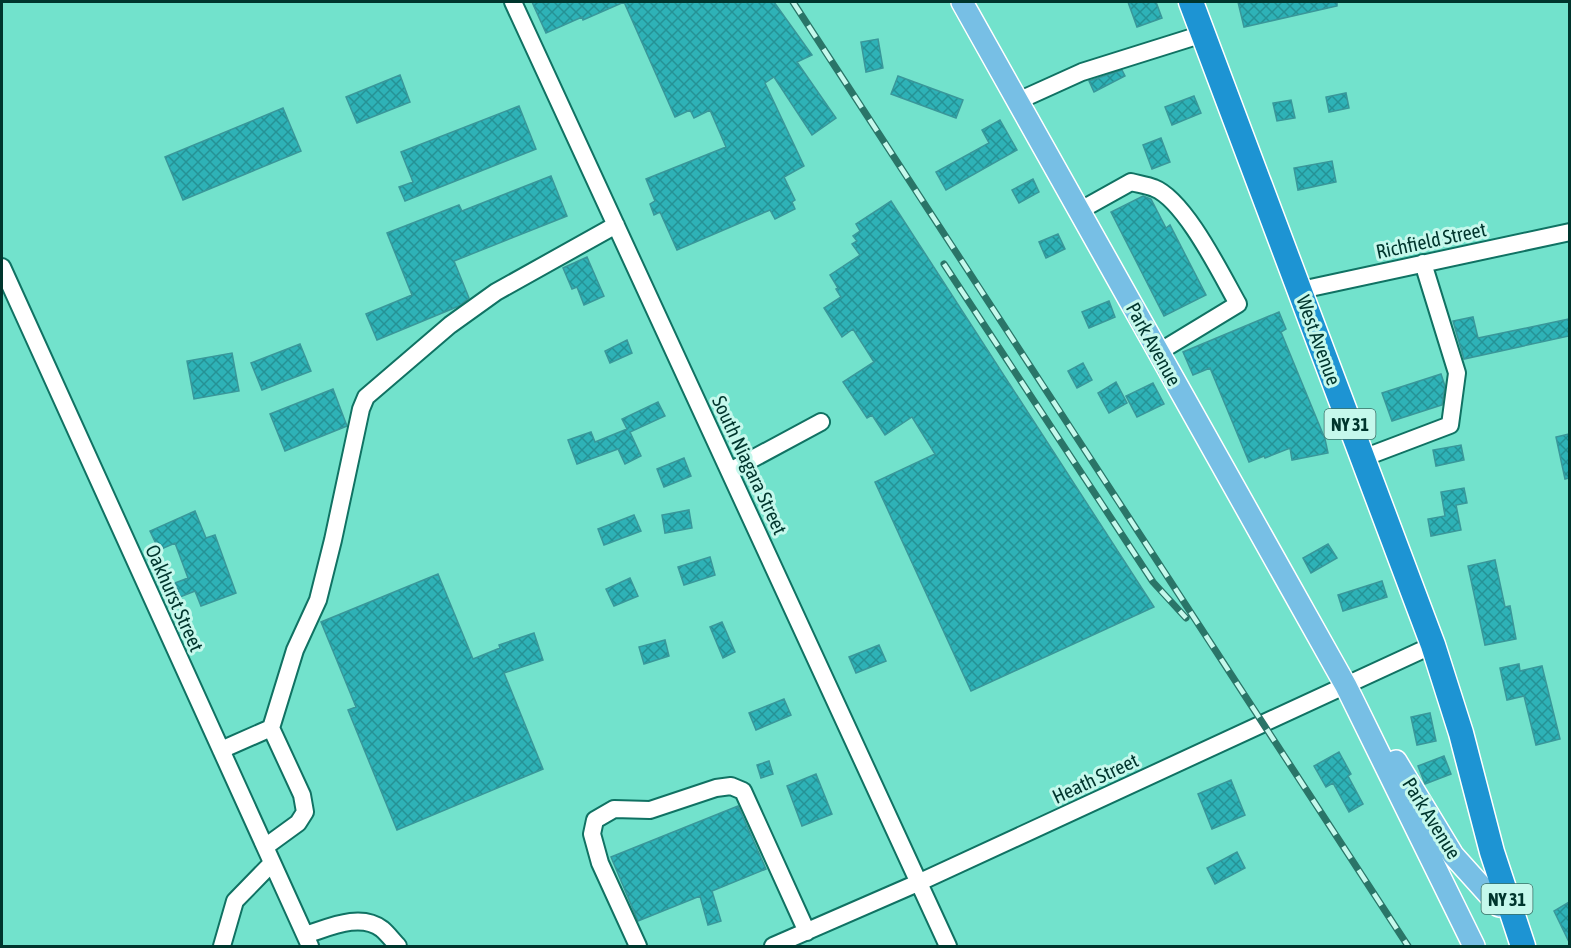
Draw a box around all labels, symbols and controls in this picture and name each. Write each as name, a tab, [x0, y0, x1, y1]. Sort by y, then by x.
street label: Richfield Street	[1374, 217, 1488, 263]
street label: West Avenue	[1292, 292, 1346, 388]
street label: Park Avenue	[1122, 298, 1186, 390]
street label: South Niagara Street	[708, 392, 792, 538]
road number: NY 31	[1324, 409, 1376, 439]
street label: Oakhurst Street	[141, 541, 209, 655]
street label: Heath Street	[1048, 748, 1142, 808]
street label: Park Avenue	[1398, 773, 1466, 863]
road number: NY 31	[1482, 884, 1532, 914]

